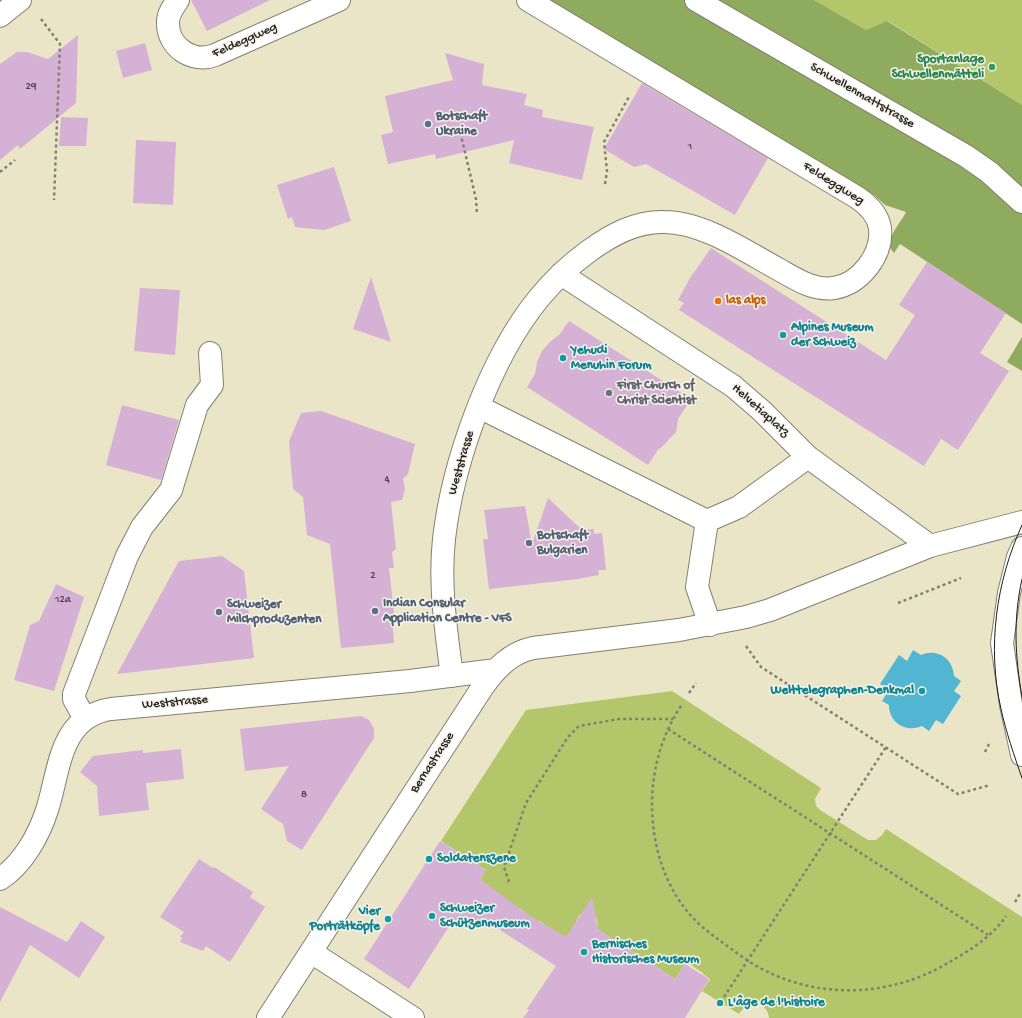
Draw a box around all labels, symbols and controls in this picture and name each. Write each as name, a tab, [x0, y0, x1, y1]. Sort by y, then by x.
street label: Feldeggweg	[210, 20, 280, 62]
place label: Sportanlage Schwellenmätteli	[892, 52, 984, 83]
street label: Schwellenmattstrasse	[807, 60, 917, 132]
marker: Sportanlage Schwellenmätteli	[987, 62, 997, 72]
house number: 29	[26, 80, 36, 94]
place label: Botschaft Ukraine	[436, 109, 487, 140]
marker: Botschaft Ukraine	[423, 119, 433, 129]
house number: 1	[688, 140, 692, 154]
street label: Feldeggweg	[799, 159, 867, 209]
place label: las alps	[726, 293, 765, 309]
marker: las alps	[713, 296, 723, 306]
place label: Alpines Museum der Schweiz	[791, 320, 873, 351]
marker: Alpines Museum der Schweiz	[778, 330, 788, 340]
place label: Yehudi Menuhin Forum	[571, 343, 651, 374]
marker: Yehudi Menuhin Forum	[558, 353, 568, 363]
place label: First Church of Christ Scientist	[617, 378, 696, 409]
street label: Helvetiaplatz	[728, 381, 792, 441]
marker: First Church of Christ Scientist	[604, 388, 614, 398]
street label: Weststrasse	[445, 429, 479, 497]
house number: 4	[384, 473, 390, 487]
place label: Botschaft Bulgarien	[537, 528, 588, 559]
marker: Botschaft Bulgarien	[524, 538, 534, 548]
house number: 2	[370, 569, 376, 583]
house number: 12a	[55, 593, 71, 607]
place label: Indian Consular Application Centre - VFS	[383, 596, 512, 627]
place label: Schweizer Milchproduzenten	[227, 597, 321, 628]
marker: Indian Consular Application Centre - VFS	[370, 606, 380, 616]
marker: Schweizer Milchproduzenten	[214, 607, 224, 617]
place label: Welttelegraphen-Denkmal	[770, 683, 914, 699]
marker: Welttelegraphen-Denkmal	[917, 686, 927, 696]
street label: Weststrasse	[141, 692, 209, 714]
street label: Bernastrasse	[408, 730, 458, 796]
house number: 8	[301, 788, 307, 802]
place label: Soldatenszene	[437, 851, 516, 867]
marker: Soldatenszene	[424, 854, 434, 864]
place label: Schweizer Schützenmuseum	[440, 901, 530, 932]
place label: Vier Porträtköpfe	[309, 904, 380, 935]
marker: Schweizer Schützenmuseum	[427, 911, 437, 921]
marker: Vier Porträtköpfe	[383, 914, 393, 924]
place label: Bernisches Historisches Museum	[592, 937, 699, 968]
marker: Bernisches Historisches Museum	[579, 947, 589, 957]
place label: L'âge de l'histoire	[728, 995, 825, 1011]
marker: L'âge de l'histoire	[715, 998, 725, 1008]

